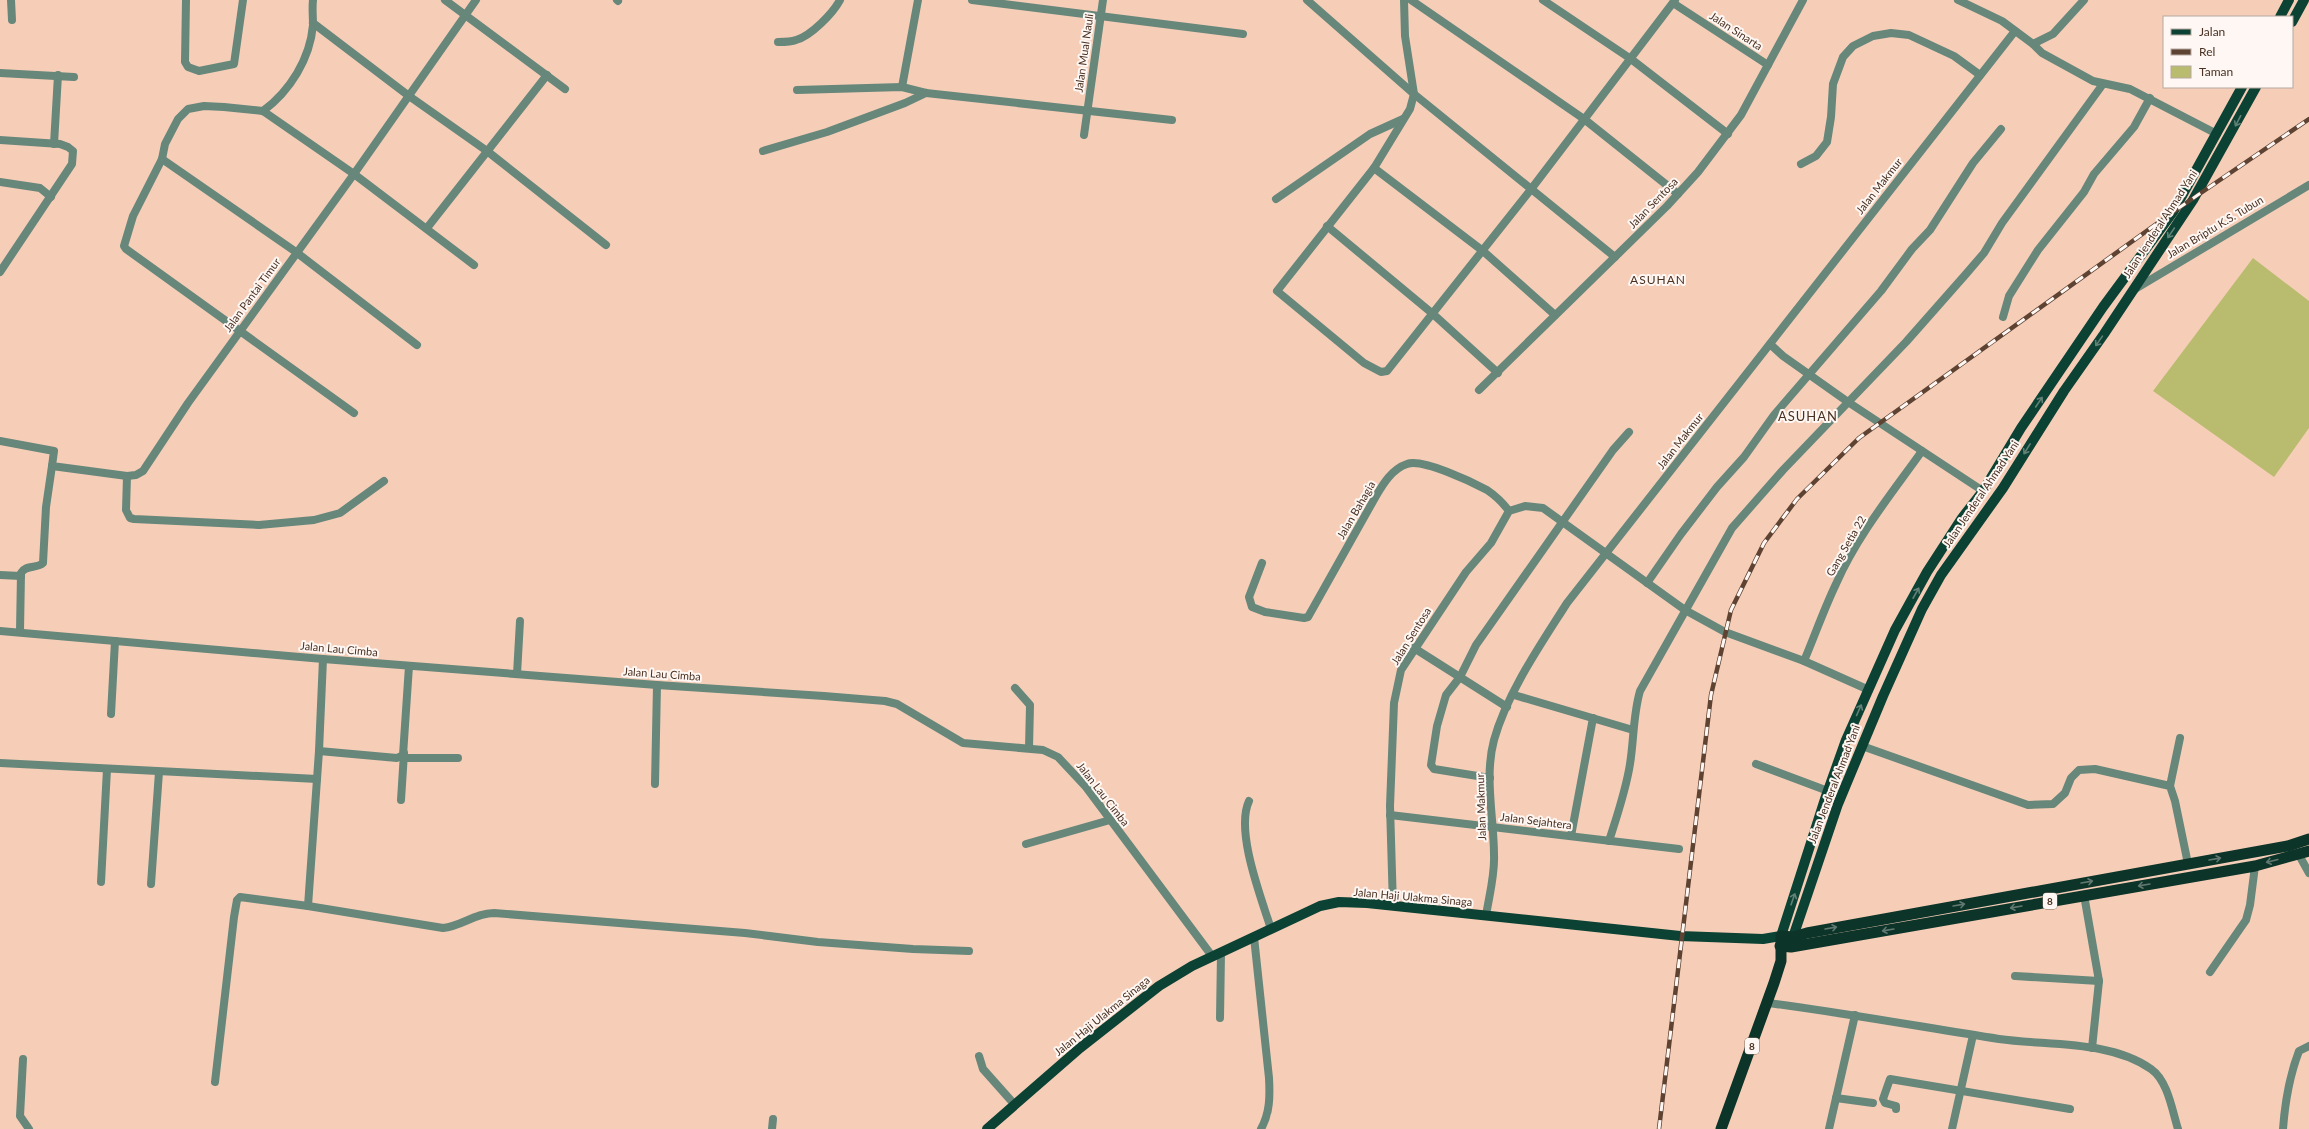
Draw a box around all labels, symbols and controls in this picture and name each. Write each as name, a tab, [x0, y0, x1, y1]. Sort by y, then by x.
street label: Jalan Sinarta	[1707, 9, 1765, 53]
street label: Jalan Mual Nauli	[1072, 13, 1095, 93]
legend	[2163, 16, 2293, 88]
text: Jalan	[2199, 24, 2225, 39]
text: Rel	[2199, 44, 2215, 59]
text: Taman	[2199, 64, 2233, 79]
one-way arrow	[2233, 115, 2241, 127]
street label: Jalan Makmur	[1853, 155, 1904, 216]
street label: Jalan Jenderal Ahmad Yani	[2120, 167, 2200, 280]
street label: Jalan Sentosa	[1625, 175, 1680, 231]
street label: Jalan Briptu K.S. Tubun	[2164, 193, 2265, 261]
one-way arrow	[2167, 227, 2175, 238]
street label: Jalan Pantai Timur	[221, 255, 283, 334]
district label: ASUHAN	[1630, 272, 1686, 287]
one-way arrow	[2095, 335, 2103, 346]
one-way arrow	[2035, 396, 2043, 407]
district label: ASUHAN	[1778, 408, 1838, 424]
street label: Jalan Makmur	[1654, 410, 1705, 471]
street label: Jalan Jenderal Ahmad Yani	[1940, 438, 2021, 550]
one-way arrow	[2023, 443, 2031, 454]
street label: Jalan Bahagia	[1334, 478, 1377, 541]
street label: Gang Setia 22	[1823, 513, 1868, 578]
one-way arrow	[1912, 587, 1920, 599]
street label: Jalan Sentosa	[1388, 605, 1433, 667]
street label: Jalan Lau Cimba	[300, 639, 378, 658]
street label: Jalan Lau Cimba	[623, 664, 701, 683]
one-way arrow	[1856, 705, 1864, 717]
street label: Jalan Jenderal Ahmad Yani	[1805, 722, 1862, 845]
street label: Jalan Lau Cimba	[1074, 759, 1132, 828]
street label: Jalan Makmur	[1473, 773, 1488, 841]
street label: Jalan Sejahtera	[1500, 810, 1573, 831]
one-way arrow	[2208, 855, 2221, 863]
one-way arrow	[2265, 858, 2278, 866]
one-way arrow	[2080, 878, 2093, 886]
one-way arrow	[2138, 881, 2151, 889]
street label: Jalan Haji Ulakma Sinaga	[1353, 885, 1473, 908]
one-way arrow	[1790, 892, 1797, 905]
road number: 8	[2043, 893, 2057, 909]
one-way arrow	[1952, 901, 1965, 909]
one-way arrow	[2010, 904, 2023, 912]
one-way arrow	[1824, 924, 1837, 932]
one-way arrow	[1882, 926, 1895, 934]
street label: Jalan Haji Ulakma Sinaga	[1051, 973, 1152, 1058]
road number: 8	[1745, 1038, 1759, 1054]

